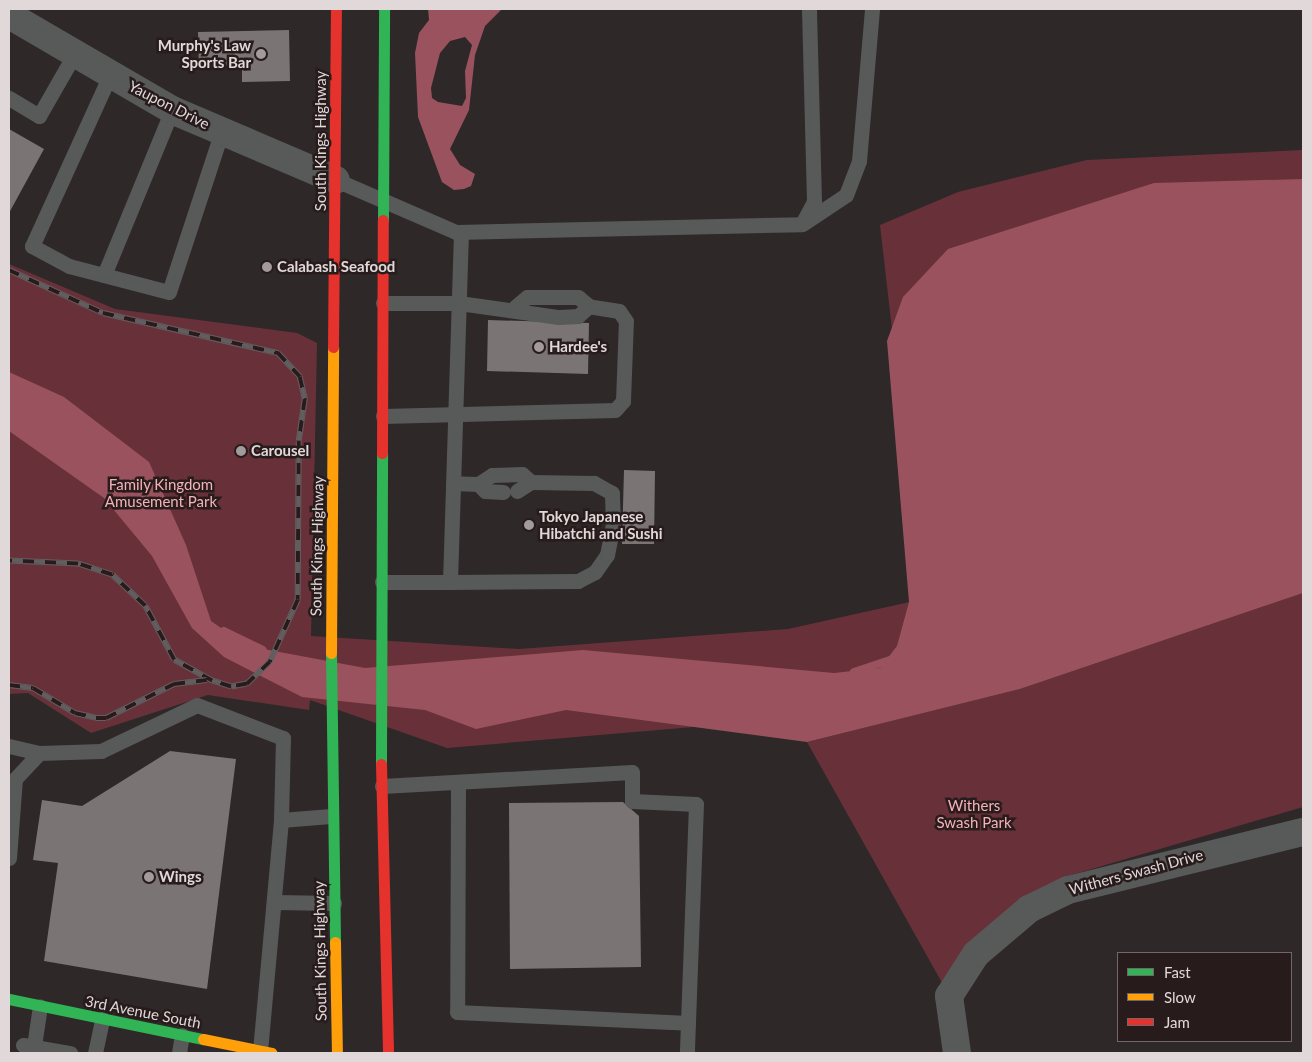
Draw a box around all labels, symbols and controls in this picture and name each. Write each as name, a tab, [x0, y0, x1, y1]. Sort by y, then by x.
place label: Murphy's Law Sports Bar	[158, 36, 251, 71]
marker: Murphy's Law Sports Bar	[255, 48, 267, 60]
street label: South Kings Highway	[312, 71, 330, 211]
street label: Yaupon Drive	[126, 77, 212, 133]
place label: Calabash Seafood	[277, 258, 395, 276]
marker: Calabash Seafood	[261, 261, 273, 273]
place label: Hardee's	[549, 338, 607, 356]
marker: Hardee's	[533, 341, 545, 353]
place label: Carousel	[251, 442, 309, 460]
marker: Carousel	[235, 445, 247, 457]
park label: Family Kingdom Amusement Park	[105, 475, 217, 510]
street label: South Kings Highway	[307, 476, 327, 616]
place label: Tokyo Japanese Hibatchi and Sushi	[539, 507, 663, 542]
marker: Tokyo Japanese Hibatchi and Sushi	[523, 519, 535, 531]
park label: Withers Swash Park	[936, 796, 1012, 831]
street label: Withers Swash Drive	[1067, 845, 1205, 899]
place label: Wings	[159, 868, 201, 886]
marker: Wings	[143, 871, 155, 883]
street label: South Kings Highway	[310, 881, 330, 1021]
legend	[1117, 952, 1292, 1042]
text: Fast	[1164, 963, 1191, 981]
text: Slow	[1164, 988, 1196, 1006]
street label: 3rd Avenue South	[83, 992, 203, 1032]
text: Jam	[1164, 1013, 1190, 1031]

